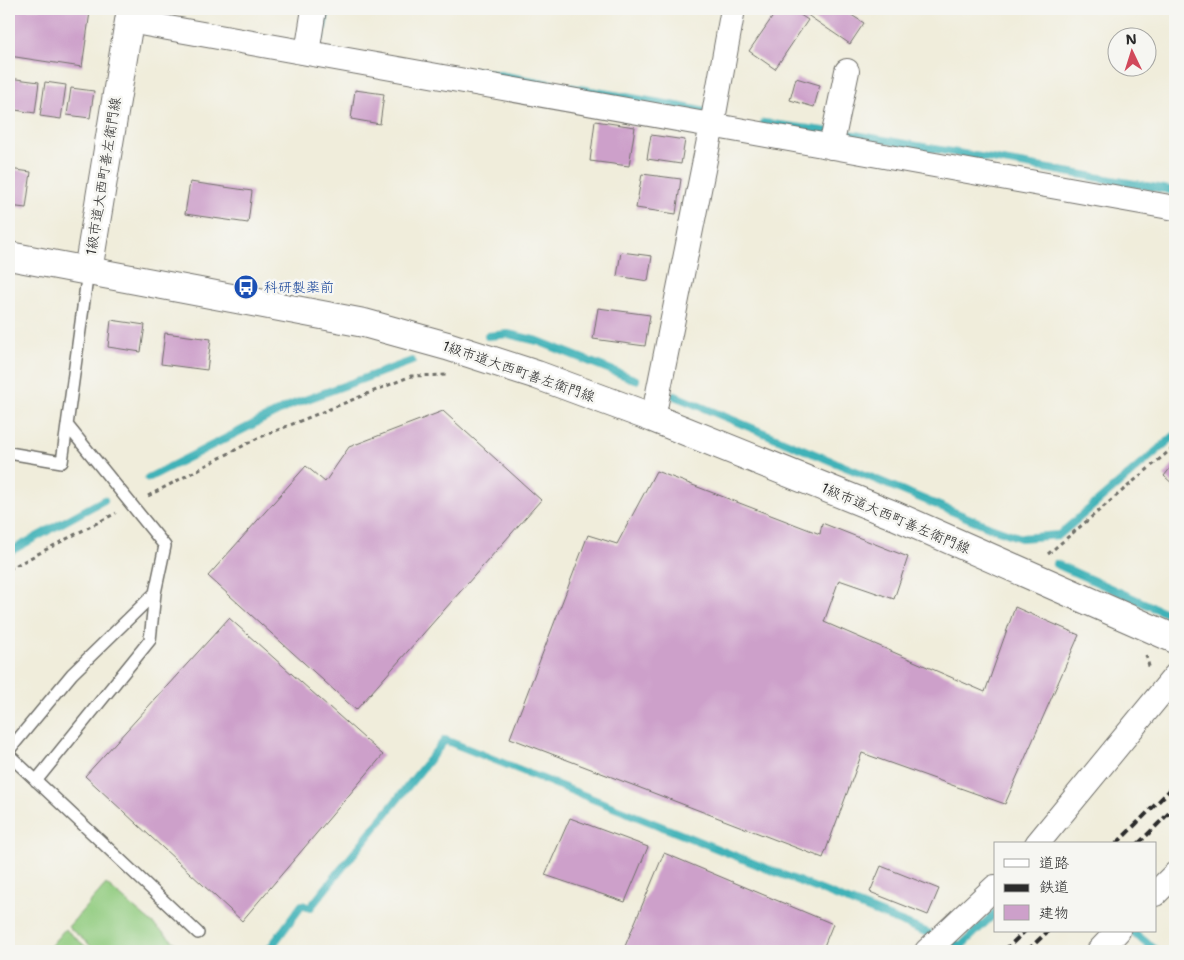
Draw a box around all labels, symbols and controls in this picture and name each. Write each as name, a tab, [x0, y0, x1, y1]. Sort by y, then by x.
north arrow	[1106, 28, 1156, 78]
text: N	[1125, 30, 1137, 48]
street label: 1級市道大西町善左衛門線	[82, 96, 124, 256]
bus stop icon: 科研製薬前	[233, 274, 259, 300]
place label: 科研製薬前	[264, 278, 334, 296]
street label: 1級市道大西町善左衛門線	[441, 336, 597, 406]
street label: 1級市道大西町善左衛門線	[819, 478, 973, 558]
legend	[994, 842, 1156, 932]
text: 道路	[1039, 853, 1069, 873]
text: 鉄道	[1039, 877, 1069, 897]
text: 建物	[1039, 903, 1069, 923]

